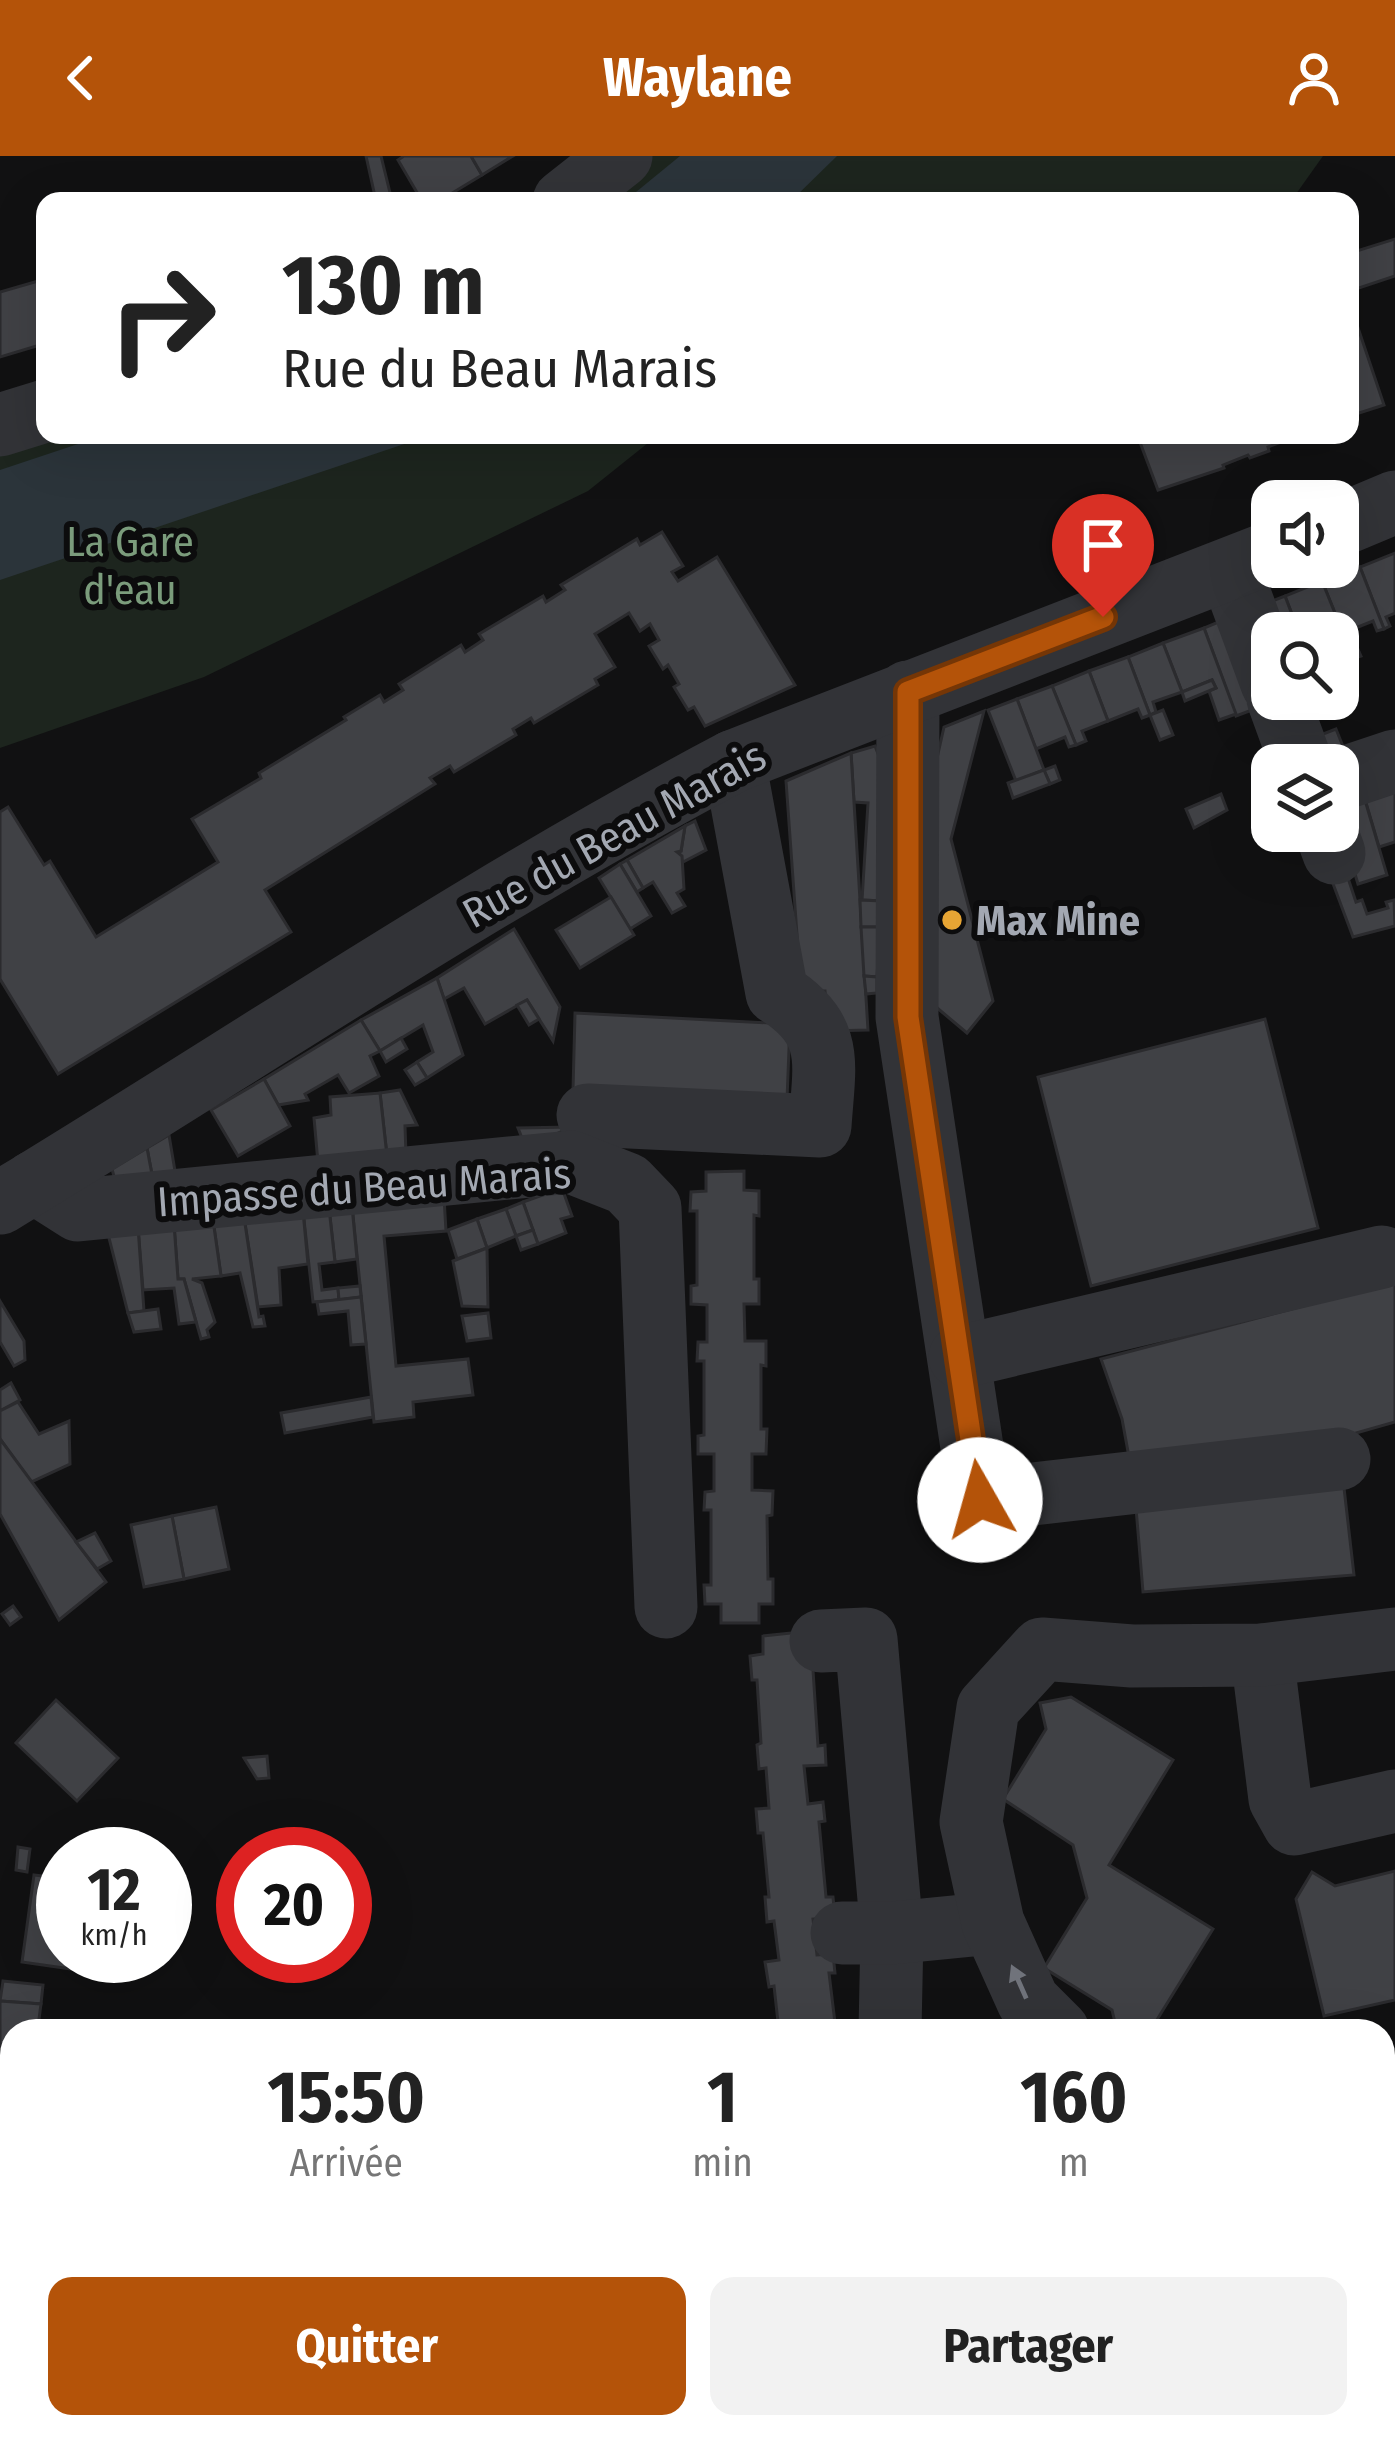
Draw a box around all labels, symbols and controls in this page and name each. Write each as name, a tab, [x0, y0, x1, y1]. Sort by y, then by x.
icon: back	[48, 45, 114, 111]
icon: person	[1281, 45, 1347, 111]
text: Waylane	[603, 46, 792, 110]
text: 130 m	[282, 235, 485, 336]
icon: right	[84, 240, 240, 396]
text: Rue du Beau Marais	[282, 337, 717, 401]
map controls	[1251, 480, 1359, 852]
button: sound	[1251, 480, 1359, 588]
pin	[1052, 494, 1154, 617]
icon: arrive	[1070, 512, 1136, 578]
park label: La Gare d'eau	[66, 517, 194, 615]
button: search	[1251, 612, 1359, 720]
street label: Rue du Beau Marais	[454, 731, 775, 939]
button: layers	[1251, 744, 1359, 852]
place label: Max Mine	[976, 896, 1140, 946]
marker: Max Mine	[939, 907, 965, 933]
street label: Impasse du Beau Marais	[156, 1149, 573, 1227]
position arrow	[917, 1437, 1043, 1563]
speed limit sign: 20	[216, 1827, 372, 1983]
text: 12	[87, 1854, 141, 1926]
text: km/h	[81, 1917, 147, 1953]
one-way arrow	[1009, 1964, 1029, 1999]
text: 15:50	[267, 2055, 425, 2141]
text: 1	[707, 2055, 738, 2141]
text: 160	[1020, 2055, 1128, 2141]
text: Arrivée	[290, 2140, 403, 2186]
text: min	[692, 2140, 753, 2186]
text: m	[1059, 2140, 1089, 2186]
button: Quitter	[48, 2277, 686, 2415]
button: Partager	[710, 2277, 1347, 2415]

